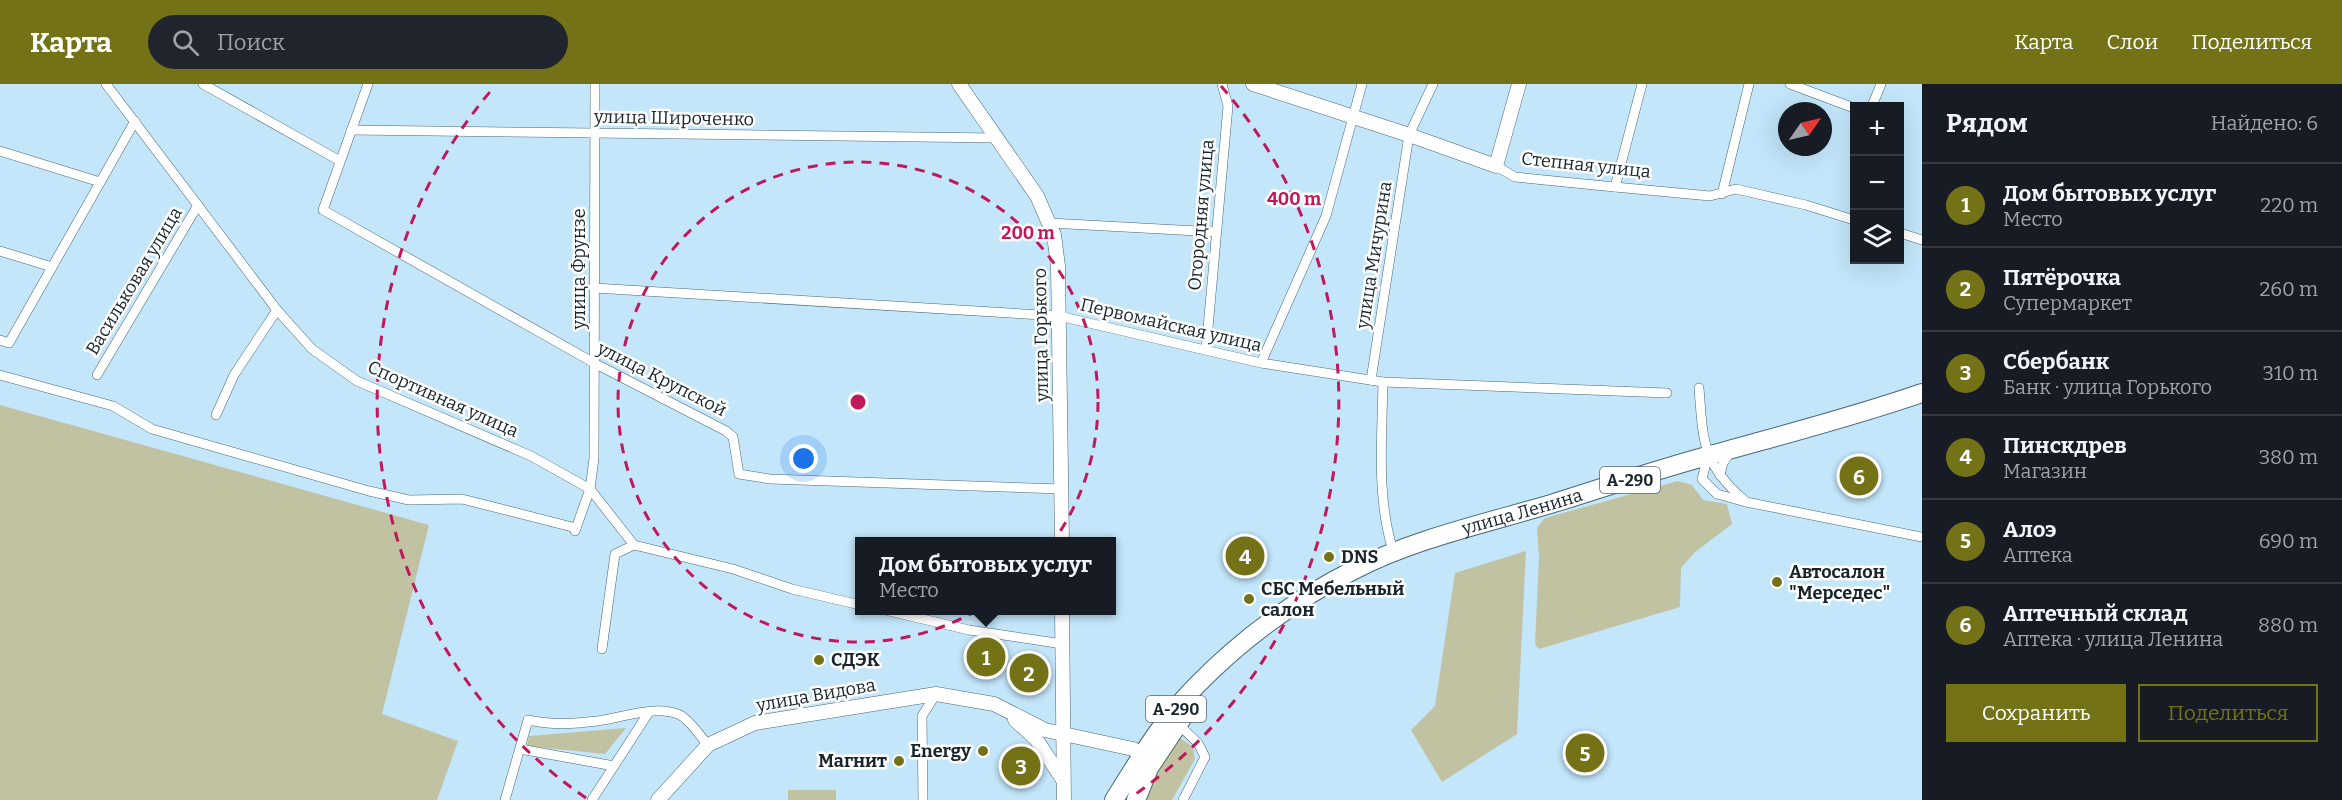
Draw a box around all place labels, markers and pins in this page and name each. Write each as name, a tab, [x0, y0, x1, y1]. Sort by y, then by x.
centre of rings	[848, 392, 868, 412]
pin: 6	[1840, 454, 1878, 498]
pin: 4	[1226, 534, 1264, 578]
place label: DNS	[1341, 546, 1378, 568]
marker: DNS	[1322, 550, 1336, 564]
place label: Автосалон "Мерседес"	[1789, 561, 1890, 604]
marker: Автосалон "Мерседес"	[1770, 575, 1784, 589]
place label: СБС Мебельный салон	[1261, 578, 1404, 621]
marker: СБС Мебельный салон	[1242, 592, 1256, 606]
pin: 1	[966, 634, 1006, 680]
place label: СДЭК	[831, 649, 880, 671]
pin: 2	[1010, 650, 1048, 696]
marker: СДЭК	[812, 653, 826, 667]
pin: 5	[1566, 730, 1604, 776]
place label: Energy	[910, 740, 972, 762]
marker: Energy	[976, 744, 990, 758]
pin: 3	[1002, 744, 1040, 788]
place label: Магнит	[818, 750, 887, 772]
marker: Магнит	[892, 754, 906, 768]

